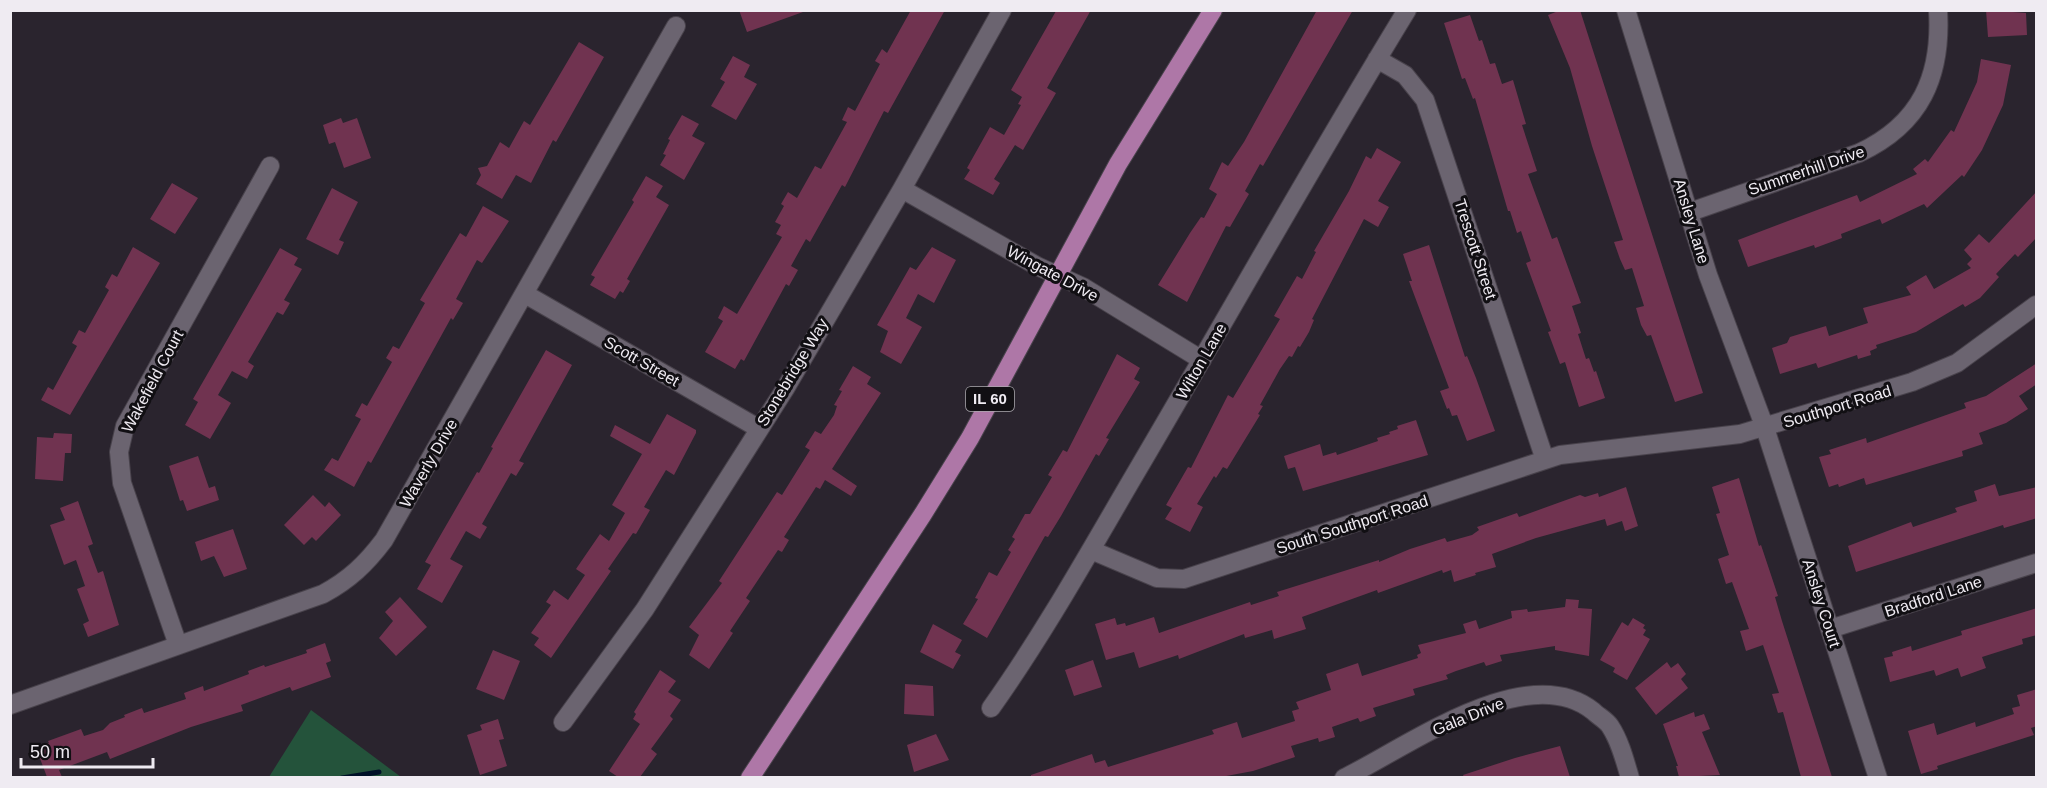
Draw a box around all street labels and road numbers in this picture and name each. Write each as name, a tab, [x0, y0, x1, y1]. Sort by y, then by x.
street label: Summerhill Drive	[1746, 143, 1867, 198]
street label: Ansley Lane	[1671, 177, 1713, 266]
street label: Trescott Street	[1451, 197, 1500, 302]
street label: Wingate Drive	[1004, 242, 1101, 305]
street label: Stonebridge Way	[754, 316, 831, 429]
street label: Wilton Lane	[1173, 320, 1230, 402]
street label: Wakefield Court	[118, 327, 187, 435]
street label: Scott Street	[601, 333, 683, 390]
street label: Southport Road	[1781, 382, 1893, 431]
road number: IL 60	[966, 387, 1014, 411]
street label: Waverly Drive	[396, 416, 461, 510]
street label: South Southport Road	[1274, 492, 1430, 557]
street label: Ansley Court	[1799, 557, 1844, 650]
street label: Bradford Lane	[1882, 573, 1984, 620]
street label: Gala Drive	[1430, 694, 1507, 739]

